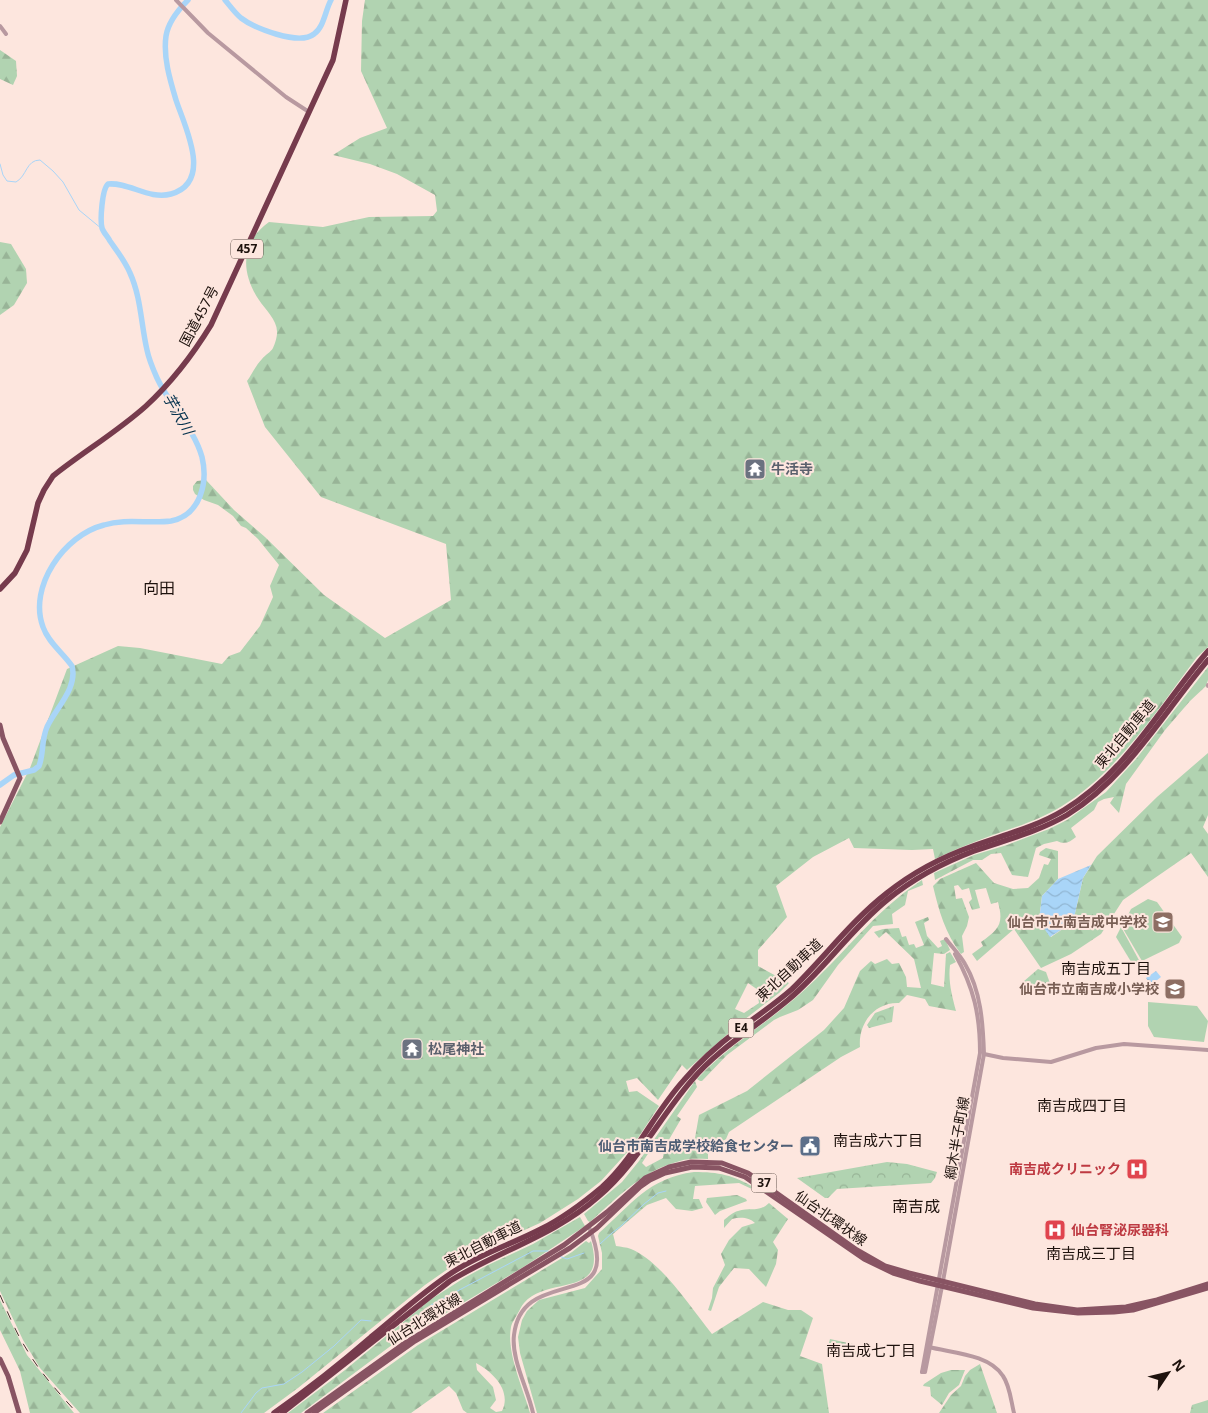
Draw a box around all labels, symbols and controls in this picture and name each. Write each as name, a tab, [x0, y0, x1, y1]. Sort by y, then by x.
road number: 457	[231, 240, 263, 258]
street label: 国道457号	[175, 282, 222, 349]
water label: 芋沢川	[159, 389, 200, 440]
temple icon: 牛活寺	[743, 457, 767, 481]
place label: 牛活寺	[771, 459, 813, 478]
district label: 向田	[143, 577, 175, 599]
street label: 東北自動車道	[1090, 695, 1159, 772]
school or university icon: 仙台市立南吉成中学校	[1151, 910, 1175, 934]
place label: 仙台市立南吉成中学校	[1007, 912, 1147, 931]
street label: 東北自動車道	[751, 934, 826, 1005]
district label: 南吉成五丁目	[1061, 958, 1151, 978]
school or university icon: 仙台市立南吉成小学校	[1163, 977, 1187, 1001]
place label: 仙台市立南吉成小学校	[1019, 979, 1159, 998]
road number: E4	[728, 1018, 754, 1038]
temple icon: 松尾神社	[400, 1037, 424, 1061]
place label: 松尾神社	[428, 1039, 484, 1058]
street label: 綱木半子町線	[940, 1095, 973, 1181]
district label: 南吉成四丁目	[1037, 1095, 1127, 1115]
district label: 南吉成六丁目	[833, 1130, 923, 1150]
public building icon: 仙台市南吉成学校給食センター	[798, 1134, 822, 1158]
place label: 仙台市南吉成学校給食センター	[598, 1136, 794, 1155]
hospital icon: 南吉成クリニック	[1125, 1157, 1149, 1181]
place label: 南吉成クリニック	[1009, 1159, 1121, 1178]
road number: 37	[752, 1174, 776, 1192]
street label: 仙台北環状線	[791, 1186, 871, 1249]
district label: 南吉成	[892, 1195, 940, 1217]
street label: 東北自動車道	[441, 1216, 525, 1271]
hospital icon: 仙台腎泌尿器科	[1043, 1218, 1067, 1242]
place label: 仙台腎泌尿器科	[1071, 1220, 1169, 1239]
district label: 南吉成三丁目	[1046, 1243, 1136, 1263]
street label: 仙台北環状線	[383, 1288, 464, 1349]
district label: 南吉成七丁目	[826, 1340, 916, 1360]
north arrow	[1143, 1348, 1193, 1398]
text: N	[1168, 1355, 1190, 1375]

